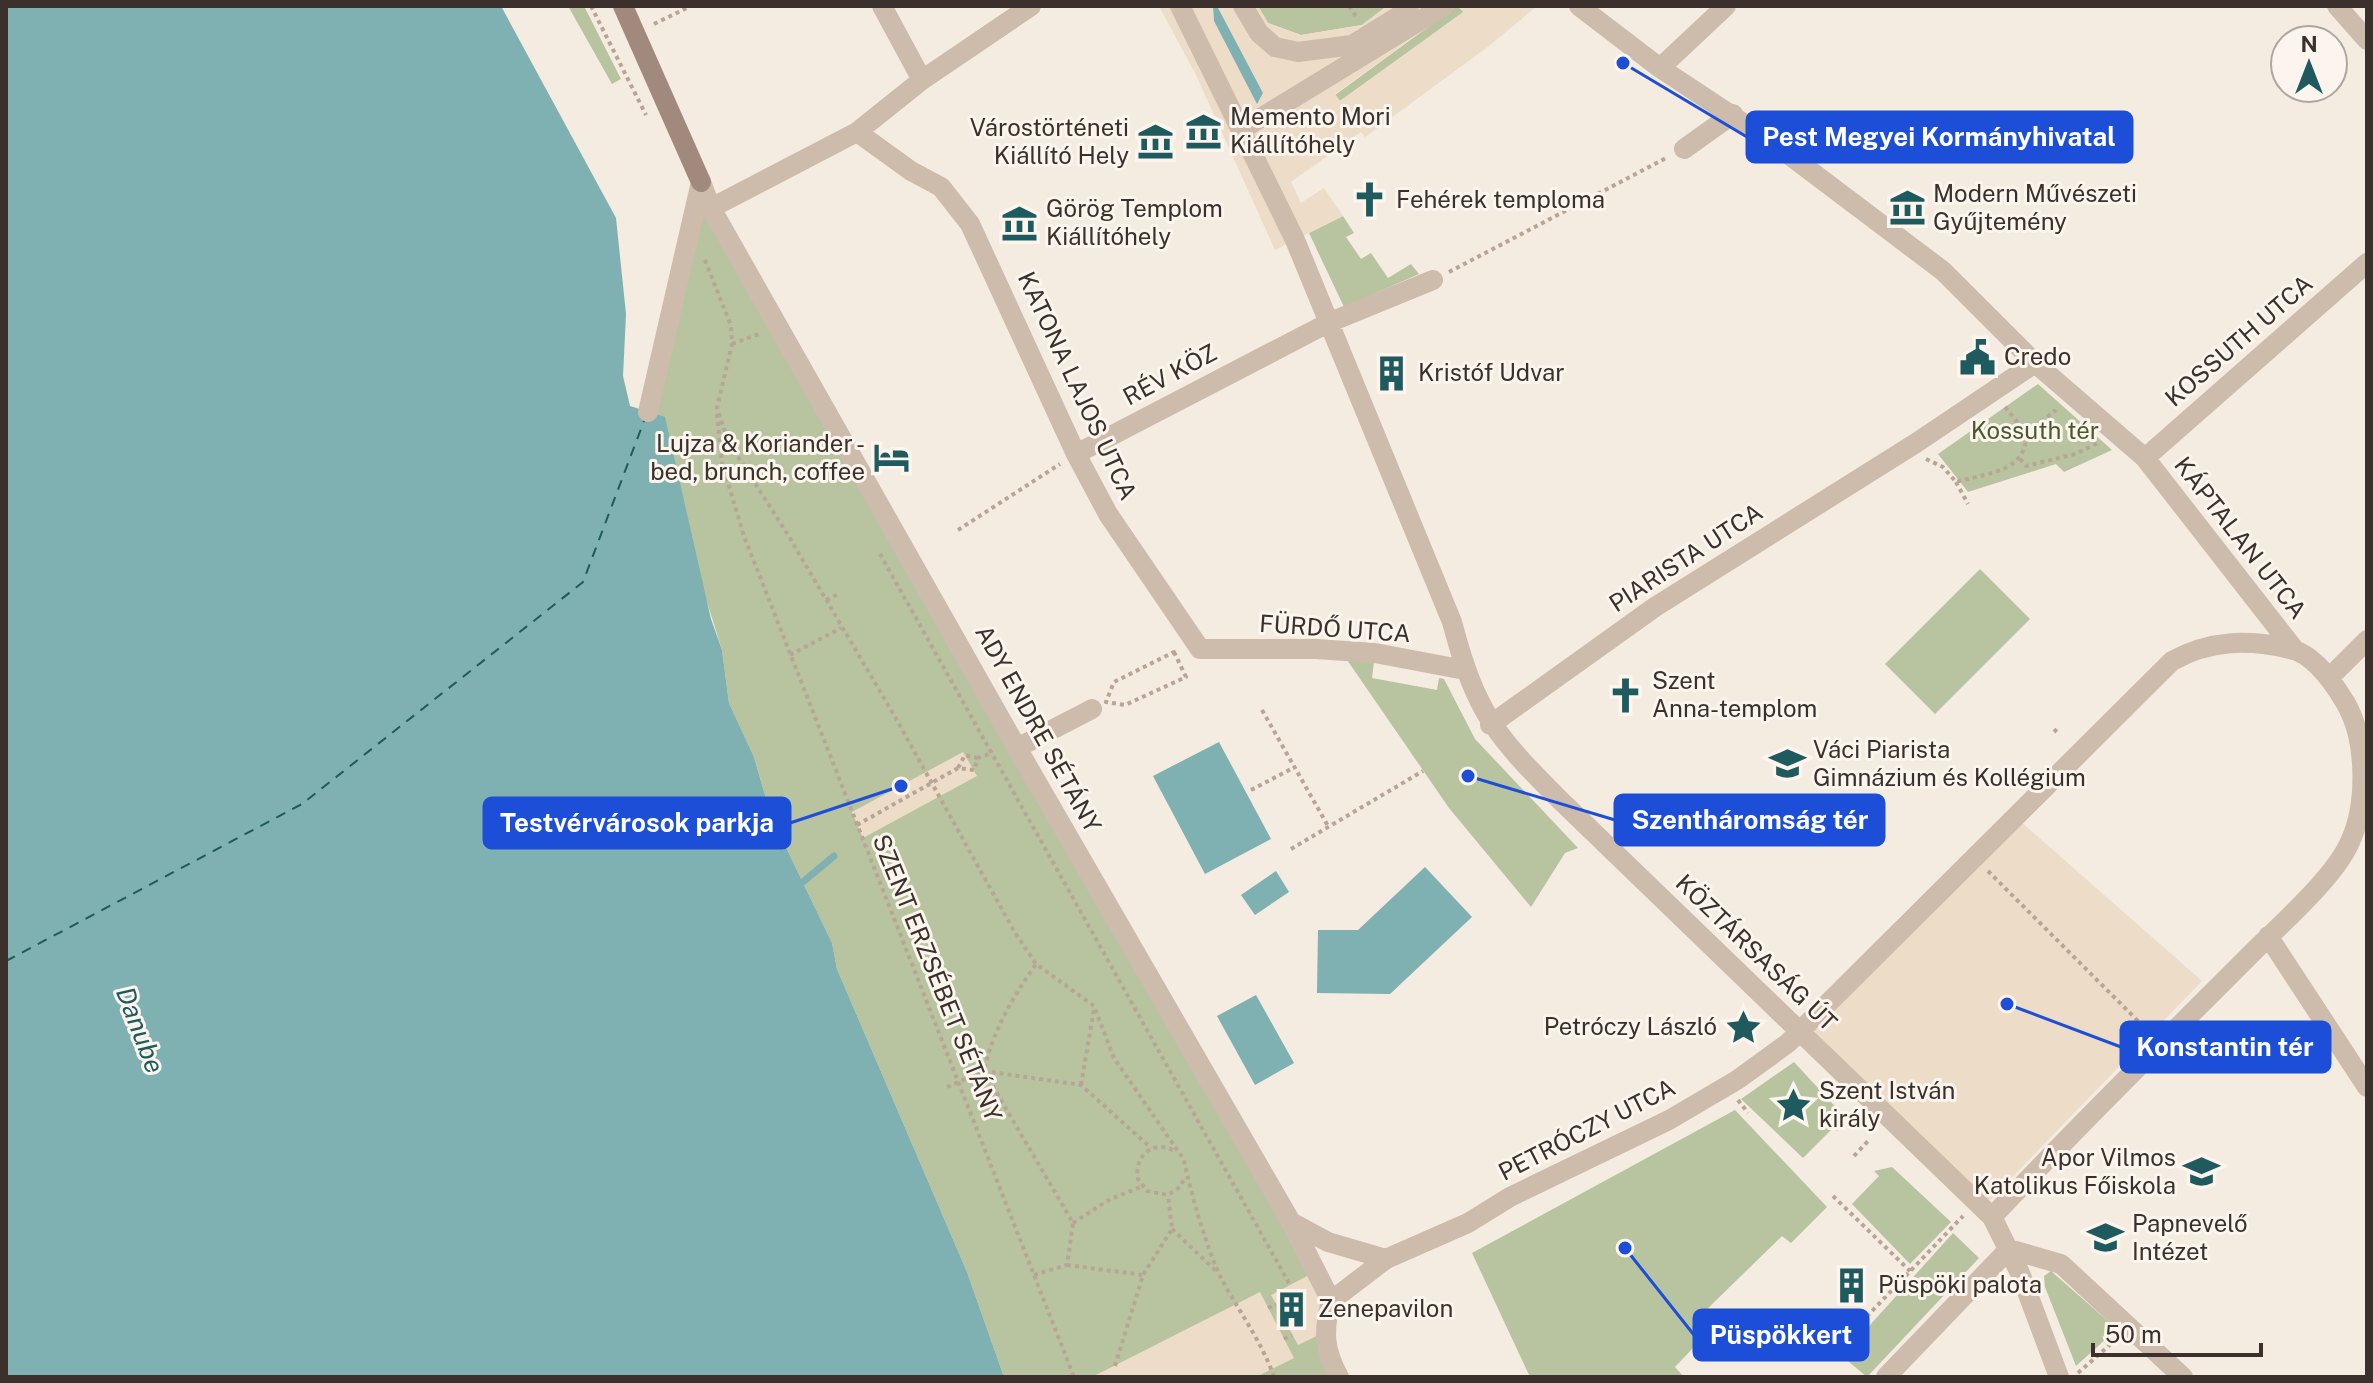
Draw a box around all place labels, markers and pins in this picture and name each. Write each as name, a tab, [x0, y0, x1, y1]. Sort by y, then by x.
place label: Memento Mori Kiállítóhely	[1230, 102, 1391, 158]
museum icon: Memento Mori Kiállítóhely	[1185, 112, 1223, 150]
callout: Pest Megyei Kormányhivatal	[1747, 112, 2132, 162]
place label: Várostörténeti Kiállító Hely	[970, 113, 1129, 169]
museum icon: Várostörténeti Kiállító Hely	[1136, 123, 1174, 161]
place label: Modern Művészeti Gyűjtemény	[1933, 179, 2137, 235]
church icon: Fehérek temploma	[1351, 181, 1389, 219]
place label: Fehérek temploma	[1396, 185, 1605, 213]
museum icon: Modern Művészeti Gyűjtemény	[1888, 189, 1926, 227]
place label: Görög Templom Kiállítóhely	[1046, 194, 1223, 250]
museum icon: Görög Templom Kiállítóhely	[1001, 204, 1039, 242]
public building icon: Credo	[1959, 338, 1997, 376]
place label: Credo	[2004, 342, 2071, 370]
building icon: Kristóf Udvar	[1373, 354, 1411, 392]
place label: Kristóf Udvar	[1418, 358, 1565, 386]
place label: Lujza & Koriander - bed, brunch, coffee	[650, 429, 865, 485]
hotel icon: Lujza & Koriander - bed, brunch, coffee	[872, 439, 910, 477]
place label: Szent Anna-templom	[1652, 666, 1817, 722]
church icon: Szent Anna-templom	[1607, 676, 1645, 714]
place label: Váci Piarista Gimnázium és Kollégium	[1813, 735, 2086, 791]
school or university icon: Váci Piarista Gimnázium és Kollégium	[1768, 745, 1806, 783]
callout: Szentháromság tér	[1615, 795, 1884, 845]
callout: Testvérvárosok parkja	[484, 798, 790, 848]
place icon: Petróczy László	[1724, 1008, 1762, 1046]
place label: Petróczy László	[1544, 1012, 1717, 1040]
callout: Konstantin tér	[2121, 1022, 2330, 1072]
place label: Szent István király	[1819, 1076, 1955, 1132]
place icon: Szent István király	[1774, 1086, 1812, 1124]
place label: Apor Vilmos Katolikus Főiskola	[1974, 1143, 2176, 1199]
school or university icon: Apor Vilmos Katolikus Főiskola	[2183, 1153, 2221, 1191]
place label: Papnevelő Intézet	[2132, 1209, 2248, 1265]
school or university icon: Papnevelő Intézet	[2087, 1219, 2125, 1257]
building icon: Püspöki palota	[1833, 1266, 1871, 1304]
place label: Püspöki palota	[1878, 1270, 2042, 1298]
building icon: Zenepavilon	[1273, 1290, 1311, 1328]
place label: Zenepavilon	[1318, 1294, 1453, 1322]
callout: Püspökkert	[1694, 1310, 1868, 1360]

